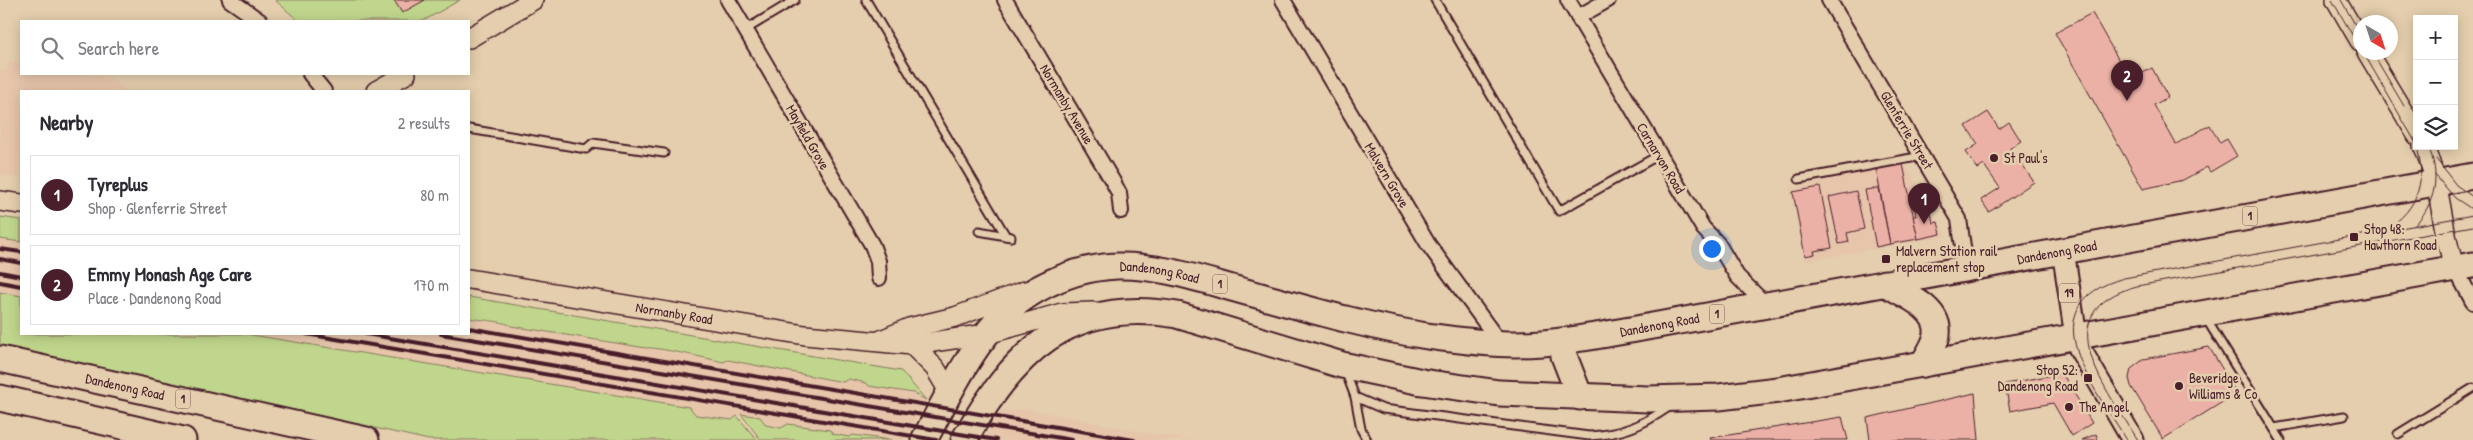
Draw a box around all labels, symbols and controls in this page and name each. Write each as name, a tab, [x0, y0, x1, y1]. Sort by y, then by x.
north arrow	[2353, 15, 2398, 60]
map controls	[2413, 15, 2458, 150]
button: +	[2413, 15, 2458, 60]
search box	[20, 20, 470, 75]
icon: search	[38, 34, 66, 62]
text: Search here	[78, 35, 159, 61]
street label: Normanby Avenue	[1035, 60, 1099, 148]
pin: 2	[2111, 60, 2143, 101]
button: −	[2413, 60, 2458, 105]
street label: Glenferrie Street	[1877, 87, 1938, 173]
street label: Mayfield Grove	[781, 101, 835, 174]
button: layers	[2413, 105, 2458, 150]
text: Nearby	[40, 108, 93, 137]
text: 2 results	[398, 112, 450, 134]
street label: Carnarvon Road	[1633, 119, 1690, 197]
street label: Malvern Grove	[1361, 139, 1414, 211]
place label: St Paul's	[2004, 148, 2048, 167]
marker: St Paul's	[1988, 152, 2000, 164]
text: Tyreplus	[88, 171, 148, 197]
pin: 1	[1908, 183, 1940, 224]
text: 1	[54, 184, 60, 206]
text: 80 m	[420, 184, 449, 206]
text: Shop · Glenferrie Street	[88, 197, 227, 219]
road number: 1	[2242, 207, 2258, 226]
place label: Stop 48: Hawthorn Road	[2364, 219, 2437, 254]
marker: Stop 48: Hawthorn Road	[2348, 231, 2360, 243]
street label: Dandenong Road	[2016, 235, 2099, 268]
your location	[1699, 236, 1725, 262]
place label: Malvern Station rail replacement stop	[1896, 241, 1998, 277]
marker: Malvern Station rail replacement stop	[1880, 253, 1892, 265]
street label: Dandenong Road	[1120, 256, 1202, 287]
text: Emmy Monash Age Care	[88, 261, 252, 287]
text: 2	[53, 274, 61, 296]
text: 170 m	[414, 274, 449, 296]
road number: 1	[1212, 274, 1228, 294]
road number: 19	[2059, 284, 2079, 302]
text: Place · Dandenong Road	[88, 287, 221, 309]
street label: Normanby Road	[634, 297, 715, 329]
road number: 1	[1710, 304, 1724, 324]
street label: Dandenong Road	[1618, 308, 1701, 341]
place label: Stop 52: Dandenong Road	[1998, 360, 2079, 396]
street label: Dandenong Road	[84, 368, 167, 404]
place label: Beveridge Williams & Co	[2189, 368, 2258, 403]
marker: Stop 52: Dandenong Road	[2082, 372, 2094, 384]
marker: Beveridge Williams & Co	[2173, 380, 2185, 392]
road number: 1	[176, 389, 190, 408]
place label: The Angel	[2079, 397, 2129, 417]
marker: The Angel	[2063, 401, 2075, 413]

